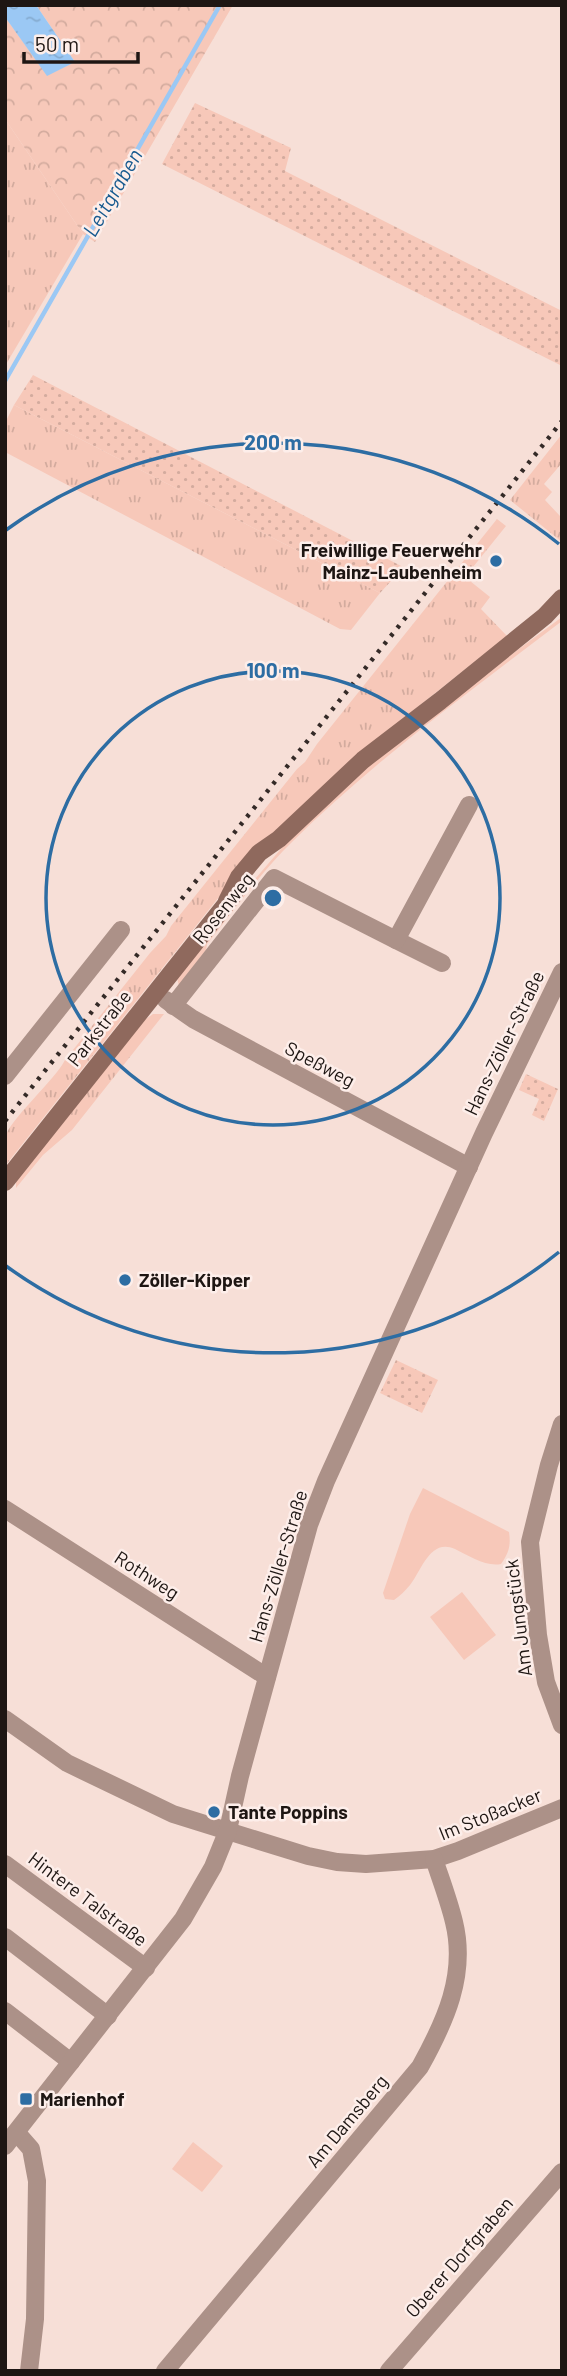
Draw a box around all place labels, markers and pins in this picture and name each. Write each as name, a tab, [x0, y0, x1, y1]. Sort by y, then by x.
place label: Freiwillige Feuerwehr Mainz-Laubenheim	[301, 538, 483, 583]
marker: Freiwillige Feuerwehr Mainz-Laubenheim	[488, 553, 504, 569]
centre of rings	[261, 886, 285, 910]
place label: Zöller-Kipper	[139, 1268, 251, 1291]
marker: Zöller-Kipper	[117, 1272, 133, 1288]
place label: Tante Poppins	[228, 1800, 348, 1823]
marker: Tante Poppins	[206, 1804, 222, 1820]
place label: Marienhof	[40, 2087, 125, 2110]
marker: Marienhof	[18, 2091, 34, 2107]

